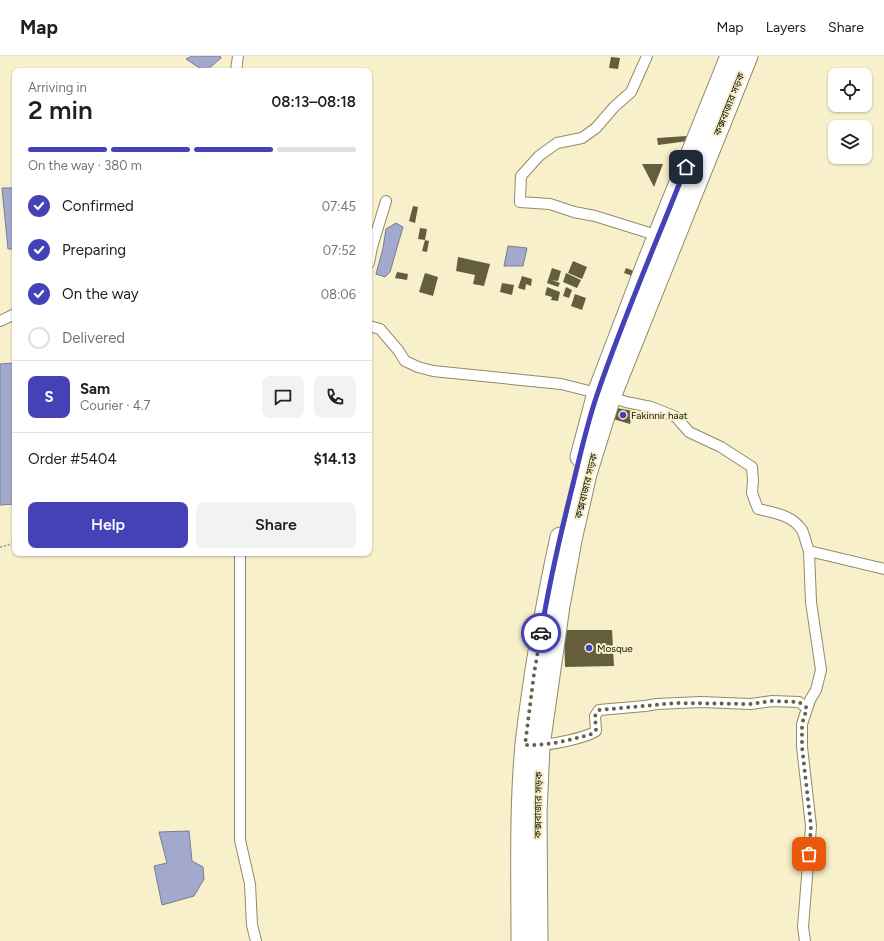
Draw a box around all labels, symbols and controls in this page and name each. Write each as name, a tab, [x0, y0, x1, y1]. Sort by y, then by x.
text: Map	[20, 16, 58, 39]
text: Map	[716, 19, 744, 36]
text: Layers	[766, 19, 806, 36]
text: Share	[828, 19, 864, 36]
map controls	[828, 68, 872, 164]
button: locate	[828, 68, 872, 112]
street label: কক্সবাজার সড়ক	[710, 70, 748, 138]
text: Arriving in	[28, 80, 87, 95]
text: 08:13–08:18	[272, 93, 356, 111]
text: 2 min	[28, 94, 93, 126]
button: layers	[828, 120, 872, 164]
pin	[669, 150, 703, 184]
icon: home	[675, 156, 697, 178]
text: On the way · 380 m	[28, 158, 142, 173]
icon: check	[28, 195, 50, 217]
text: Confirmed	[62, 197, 134, 215]
text: 07:45	[322, 199, 356, 214]
icon: check	[28, 239, 50, 261]
text: Preparing	[62, 241, 126, 259]
text: 07:52	[323, 243, 356, 258]
icon: check	[28, 283, 50, 305]
text: On the way	[62, 285, 139, 303]
text: 08:06	[321, 287, 356, 302]
text: Delivered	[62, 329, 125, 347]
button: chat	[262, 376, 304, 418]
button: phone	[314, 376, 356, 418]
text: Sam	[80, 380, 110, 398]
text: S	[44, 388, 54, 406]
text: Courier · 4.7	[80, 398, 151, 413]
place label: Fakinnir haat	[631, 409, 688, 422]
marker: Fakinnir haat	[618, 410, 628, 420]
text: Order #5404	[28, 450, 117, 468]
text: $14.13	[313, 450, 356, 468]
street label: কক্সবাজার সড়ক	[571, 451, 601, 521]
button: Help	[28, 502, 188, 548]
button: Share	[196, 502, 356, 548]
courier	[521, 613, 561, 653]
icon: car	[530, 622, 552, 644]
place label: Mosque	[597, 642, 633, 655]
marker: Mosque	[584, 643, 594, 653]
street label: কক্সবাজার সড়ক	[531, 771, 545, 839]
pin	[792, 837, 826, 871]
icon: bag	[798, 843, 820, 865]

